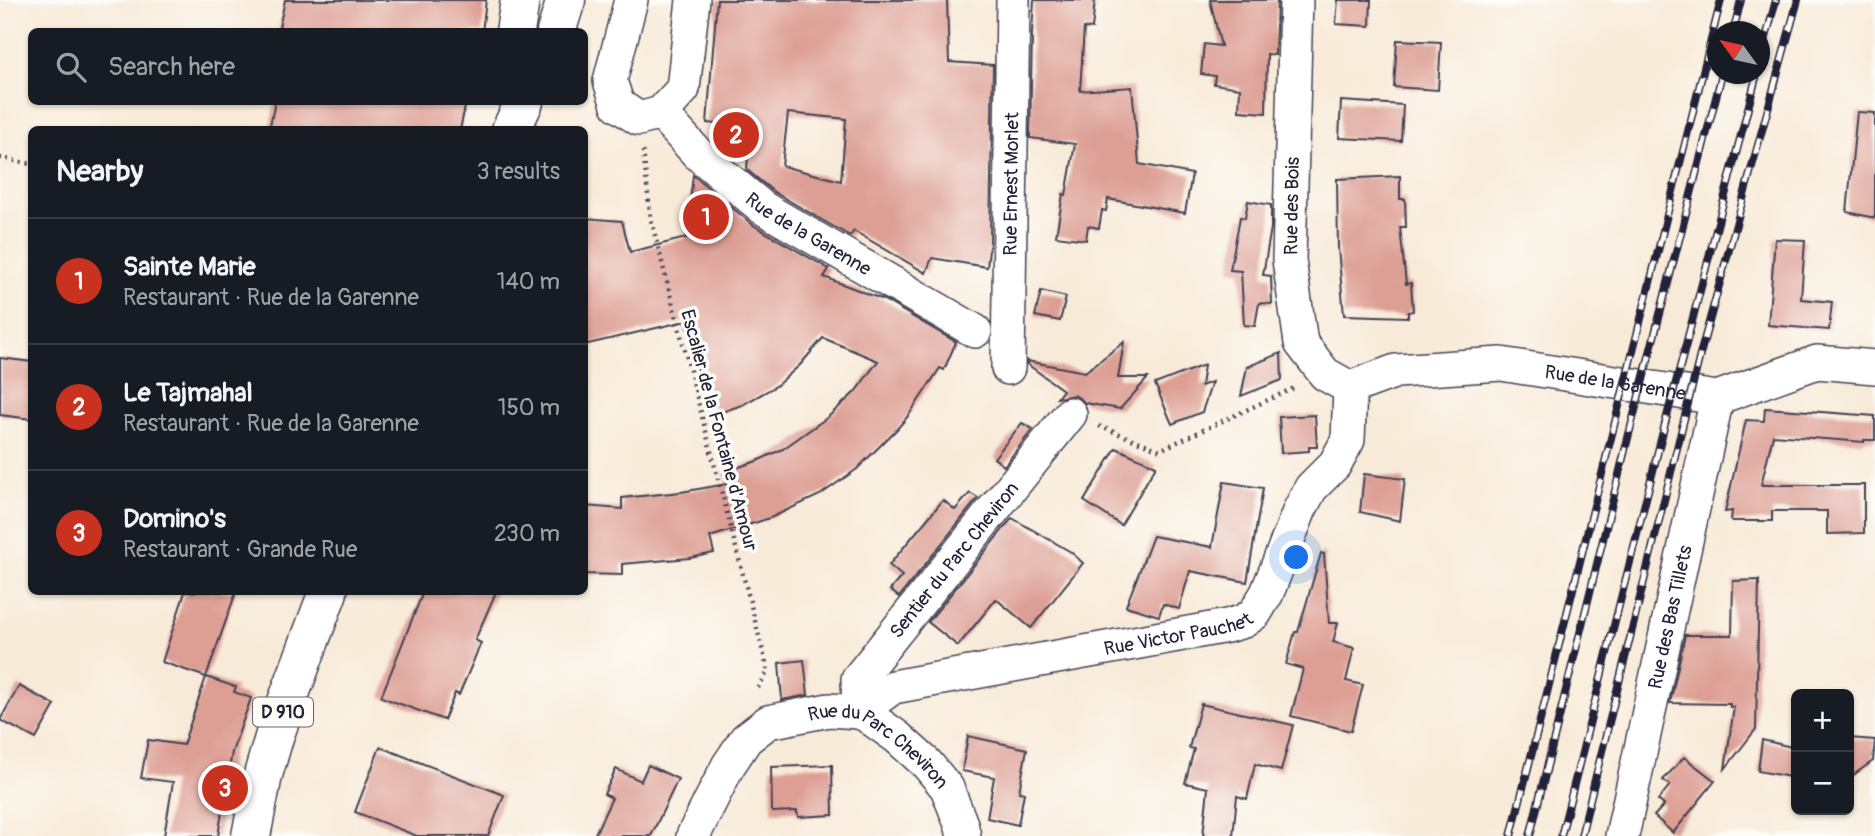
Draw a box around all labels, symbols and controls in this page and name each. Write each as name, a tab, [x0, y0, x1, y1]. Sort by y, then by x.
north arrow	[1707, 21, 1770, 84]
search box	[28, 28, 588, 105]
icon: search	[52, 48, 90, 86]
text: Search here	[108, 51, 235, 83]
pin: 2	[713, 109, 759, 161]
street label: Rue Ernest Morlet	[999, 112, 1024, 256]
text: Nearby	[56, 153, 143, 190]
street label: Rue des Bois	[1279, 156, 1305, 255]
text: 3 results	[477, 157, 560, 186]
street label: Rue de la Garenne	[740, 187, 876, 282]
pin: 1	[683, 191, 729, 243]
text: Sainte Marie	[123, 251, 256, 283]
text: 1	[75, 267, 84, 296]
text: 140 m	[497, 267, 560, 296]
text: Restaurant · Rue de la Garenne	[123, 283, 419, 312]
street label: Escalier de la Fontaine d'Amour	[675, 307, 763, 554]
street label: Rue de la Garenne	[1543, 360, 1688, 406]
text: Le Tajmahal	[123, 377, 253, 409]
text: 2	[73, 393, 85, 422]
text: 150 m	[497, 393, 560, 422]
text: Restaurant · Rue de la Garenne	[123, 409, 419, 438]
street label: Sentier du Parc Cheviron	[885, 477, 1024, 643]
text: Domino's	[123, 503, 226, 535]
text: 3	[73, 519, 85, 548]
text: 230 m	[494, 519, 560, 548]
text: Restaurant · Grande Rue	[123, 535, 357, 564]
your location	[1279, 540, 1313, 574]
street label: Rue des Bas Tillets	[1643, 543, 1698, 691]
street label: Rue Victor Pauchet	[1102, 607, 1258, 661]
map controls	[1791, 689, 1854, 815]
button: +	[1791, 689, 1854, 752]
road number: D 910	[253, 698, 313, 726]
street label: Rue du Parc Cheviron	[806, 699, 953, 794]
button: −	[1791, 752, 1854, 815]
pin: 3	[202, 762, 248, 814]

